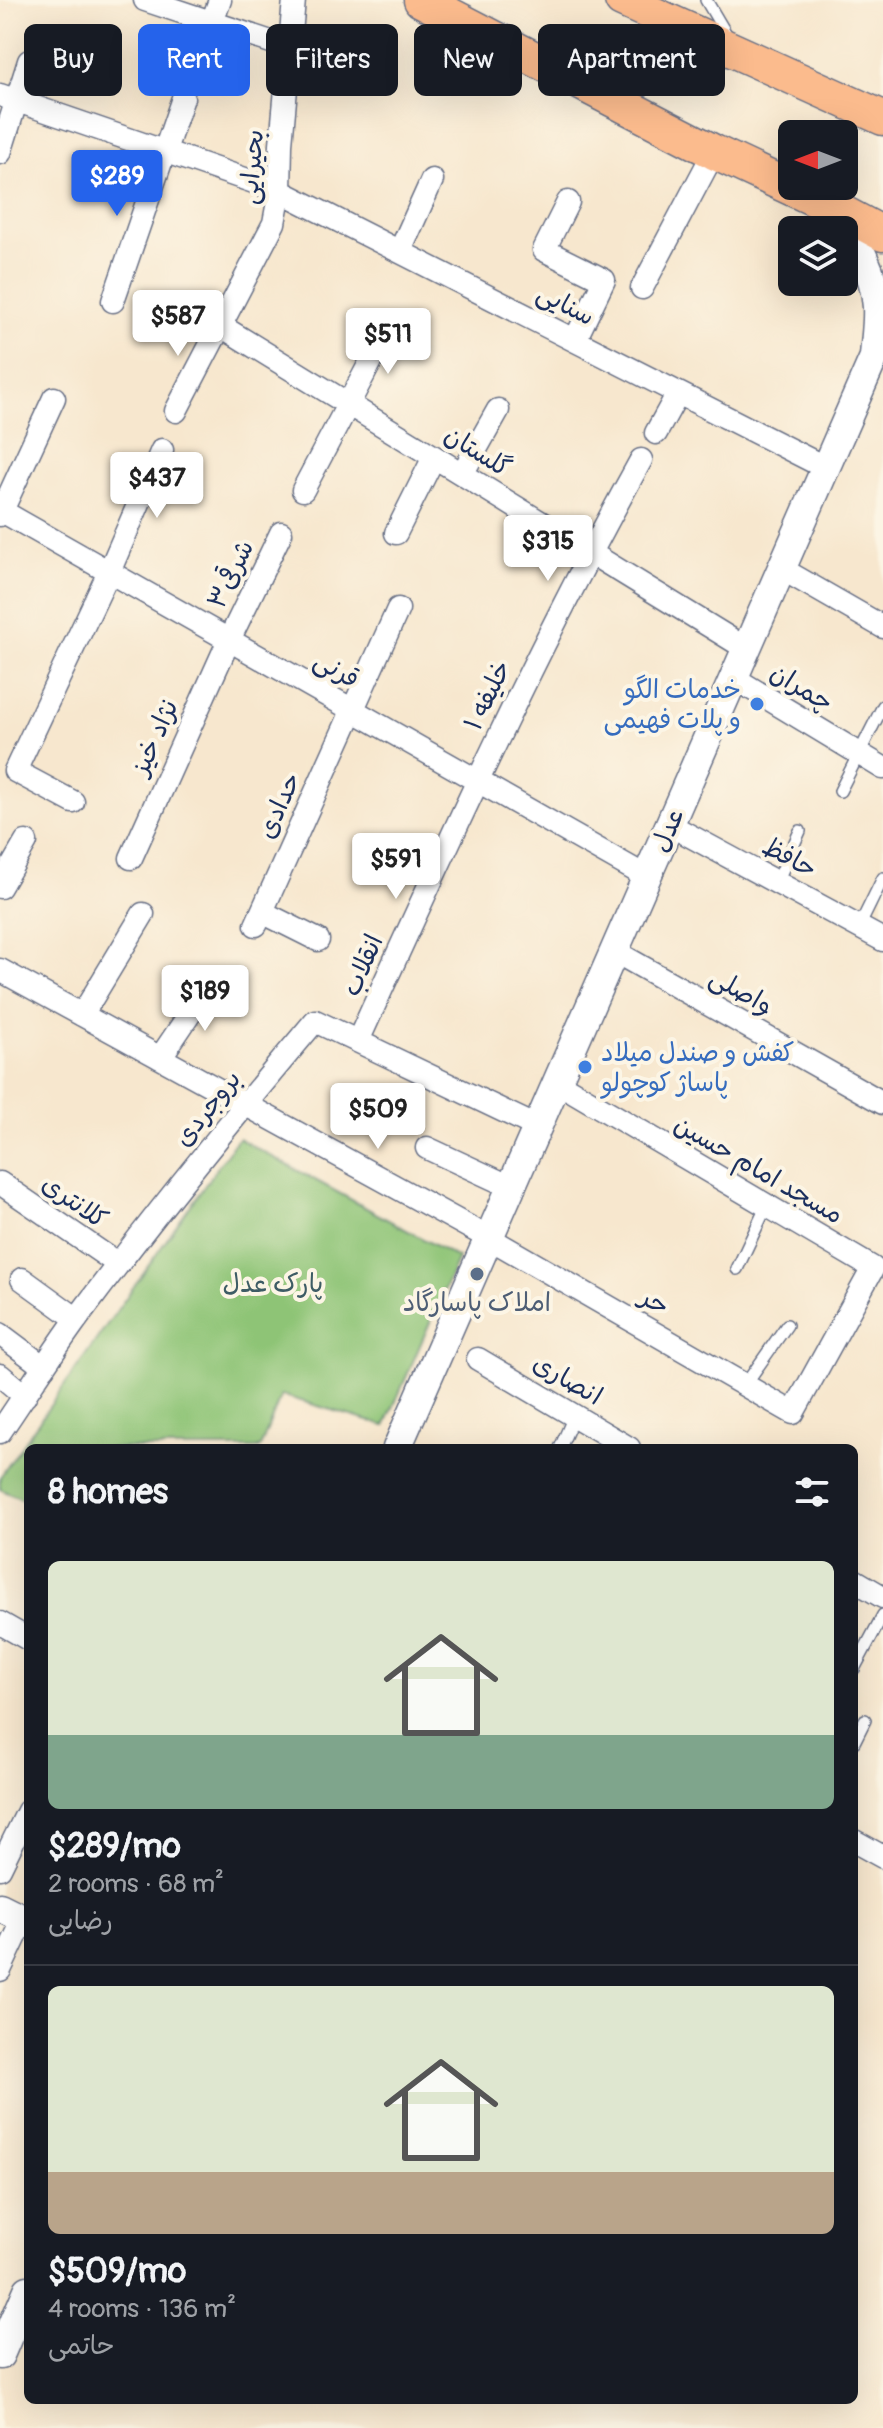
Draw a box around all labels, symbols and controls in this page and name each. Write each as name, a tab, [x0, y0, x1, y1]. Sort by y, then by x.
chip: Buy	[24, 24, 122, 96]
chip: Rent	[138, 24, 250, 96]
chip: Filters	[266, 24, 398, 96]
chip: New	[414, 24, 522, 96]
chip: Apartment	[538, 24, 725, 96]
north arrow	[778, 120, 858, 200]
map controls	[778, 120, 858, 296]
street label: بحیرایی	[233, 128, 271, 206]
pin: $289	[70, 150, 164, 218]
text: $289	[89, 160, 145, 192]
button: layers	[778, 216, 858, 296]
street label: سنایی	[531, 277, 600, 333]
pin: $587	[131, 290, 225, 358]
text: $587	[150, 300, 206, 332]
pin: $511	[341, 308, 435, 376]
text: $511	[364, 318, 412, 350]
street label: گلستان	[438, 419, 517, 485]
pin: $437	[110, 452, 204, 520]
text: $437	[128, 462, 186, 494]
pin: $315	[501, 515, 595, 583]
text: $315	[522, 525, 574, 557]
street label: ۳شرقی	[200, 534, 261, 614]
street label: قرنی	[308, 644, 365, 696]
street label: خلیفه ۱	[457, 655, 519, 736]
street label: چمران	[764, 657, 839, 719]
place label: خدمات الگو و پلات فهیمی	[603, 674, 741, 736]
street label: نژاد خیز	[123, 695, 186, 782]
marker: خدمات الگو و پلات فهیمی	[748, 695, 766, 713]
street label: حدادی	[251, 769, 307, 844]
street label: عدل	[644, 803, 692, 857]
street label: حافظ	[757, 830, 822, 885]
pin: $591	[349, 833, 443, 901]
text: $591	[370, 843, 422, 875]
street label: انقلاب	[335, 930, 391, 1001]
street label: واصلی	[704, 961, 779, 1023]
pin: $189	[158, 965, 252, 1033]
text: $189	[180, 975, 230, 1007]
place label: کفش و صندل میلاد پاساژ کوچولو	[600, 1037, 795, 1099]
marker: کفش و صندل میلاد پاساژ کوچولو	[576, 1058, 594, 1076]
street label: بروجردی	[167, 1064, 248, 1153]
pin: $509	[331, 1083, 425, 1151]
text: $509	[348, 1093, 408, 1125]
street label: مسجد امام حسین	[667, 1108, 849, 1234]
street label: کلانتری	[35, 1168, 114, 1236]
marker: املاک پاسارگاد	[468, 1265, 486, 1283]
park label: پارک عدل	[223, 1268, 323, 1300]
street label: حر	[632, 1280, 675, 1323]
place label: املاک پاسارگاد	[403, 1287, 551, 1319]
street label: انصاری	[527, 1347, 608, 1413]
icon: filters	[790, 1470, 834, 1514]
text: 8 homes	[48, 1471, 168, 1514]
icon: home	[369, 1613, 513, 1757]
text: $289/mo	[48, 1825, 181, 1868]
text: 2 rooms · 68 m²	[48, 1868, 224, 1900]
text: رضایی	[48, 1905, 113, 1937]
icon: home	[369, 2038, 513, 2182]
text: $509/mo	[48, 2250, 186, 2293]
text: 4 rooms · 136 m²	[48, 2293, 236, 2325]
text: حاتمی	[48, 2330, 115, 2362]

